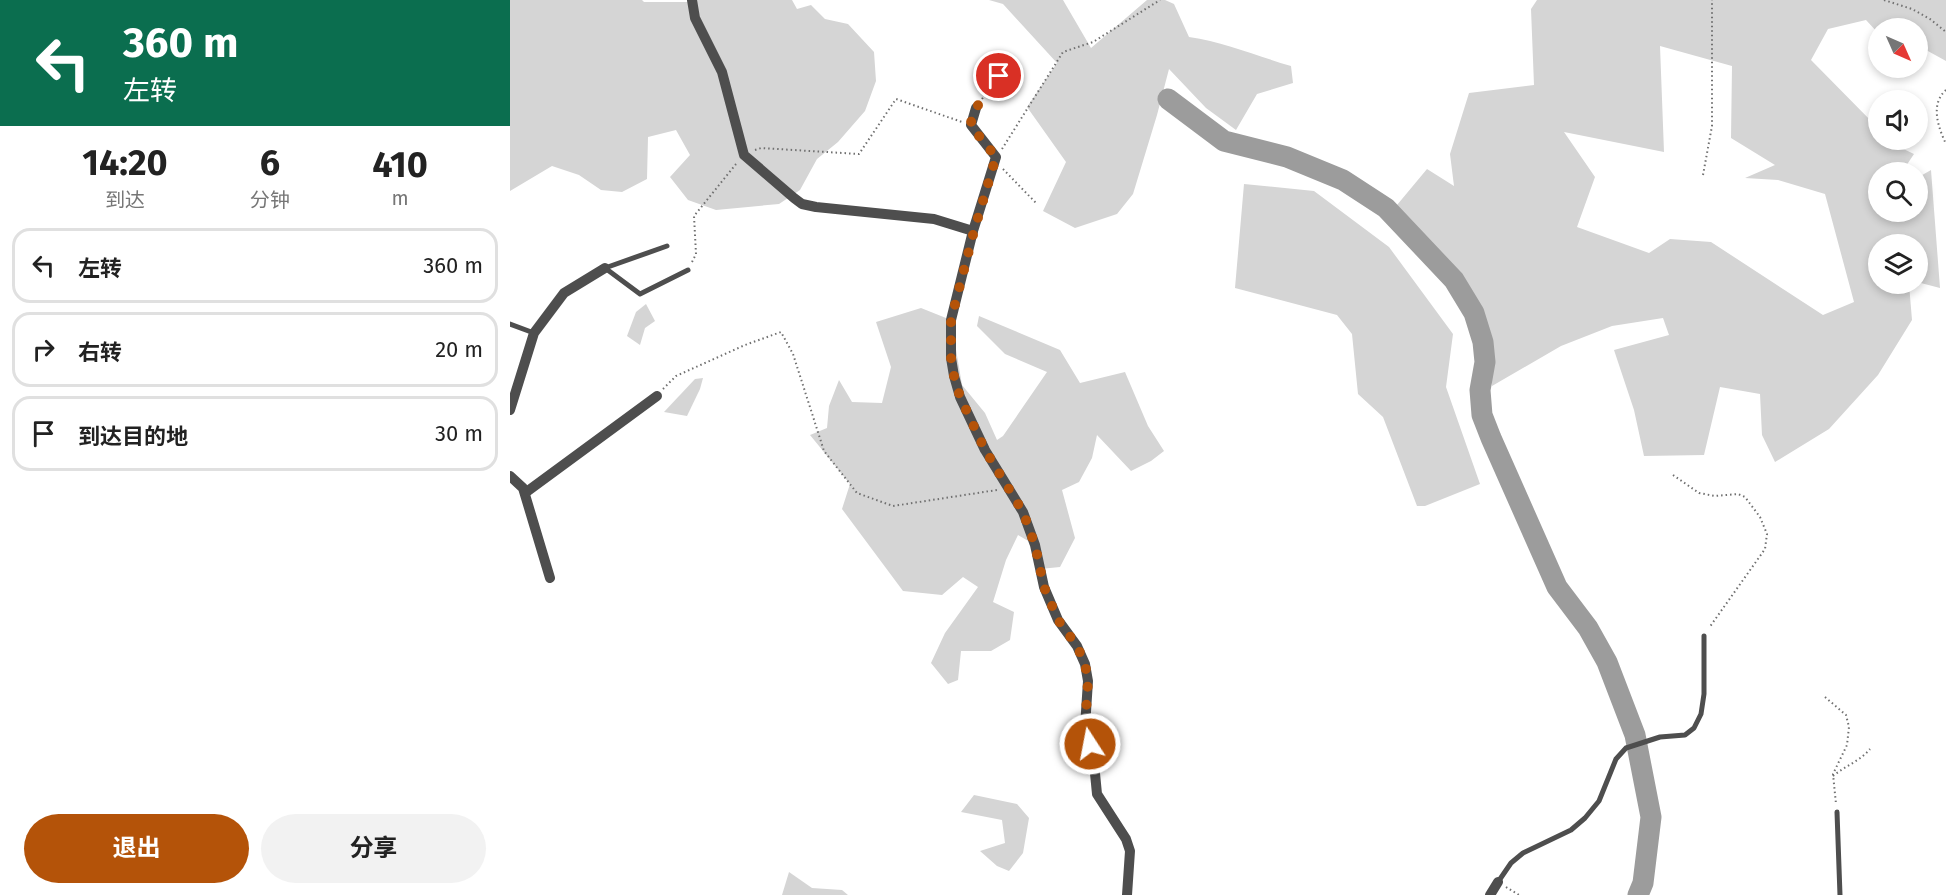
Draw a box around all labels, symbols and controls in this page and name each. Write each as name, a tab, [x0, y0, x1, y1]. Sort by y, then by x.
text: 360 m	[123, 18, 239, 68]
north arrow	[1868, 18, 1928, 78]
map controls	[1868, 18, 1928, 294]
icon: left	[24, 24, 102, 102]
pin	[973, 50, 1024, 101]
icon: arrive	[982, 59, 1015, 92]
text: 左转	[123, 75, 177, 107]
button: sound	[1868, 90, 1928, 150]
text: 14:20	[82, 141, 168, 185]
text: 6	[260, 141, 280, 185]
text: 410	[372, 143, 428, 187]
button: search	[1868, 162, 1928, 222]
text: m	[391, 186, 409, 210]
text: 到达	[105, 188, 145, 212]
text: 分钟	[250, 188, 290, 212]
button: layers	[1868, 234, 1928, 294]
icon: left	[27, 249, 60, 282]
text: 360 m	[423, 252, 483, 279]
text: 左转	[78, 255, 122, 282]
icon: right	[27, 333, 60, 366]
text: 20 m	[435, 336, 483, 363]
text: 右转	[78, 339, 122, 366]
icon: arrive	[27, 417, 60, 450]
text: 30 m	[435, 420, 483, 447]
text: 到达目的地	[78, 423, 188, 450]
position arrow	[1058, 712, 1122, 776]
button: 退出	[24, 814, 249, 883]
button: 分享	[261, 814, 486, 883]

